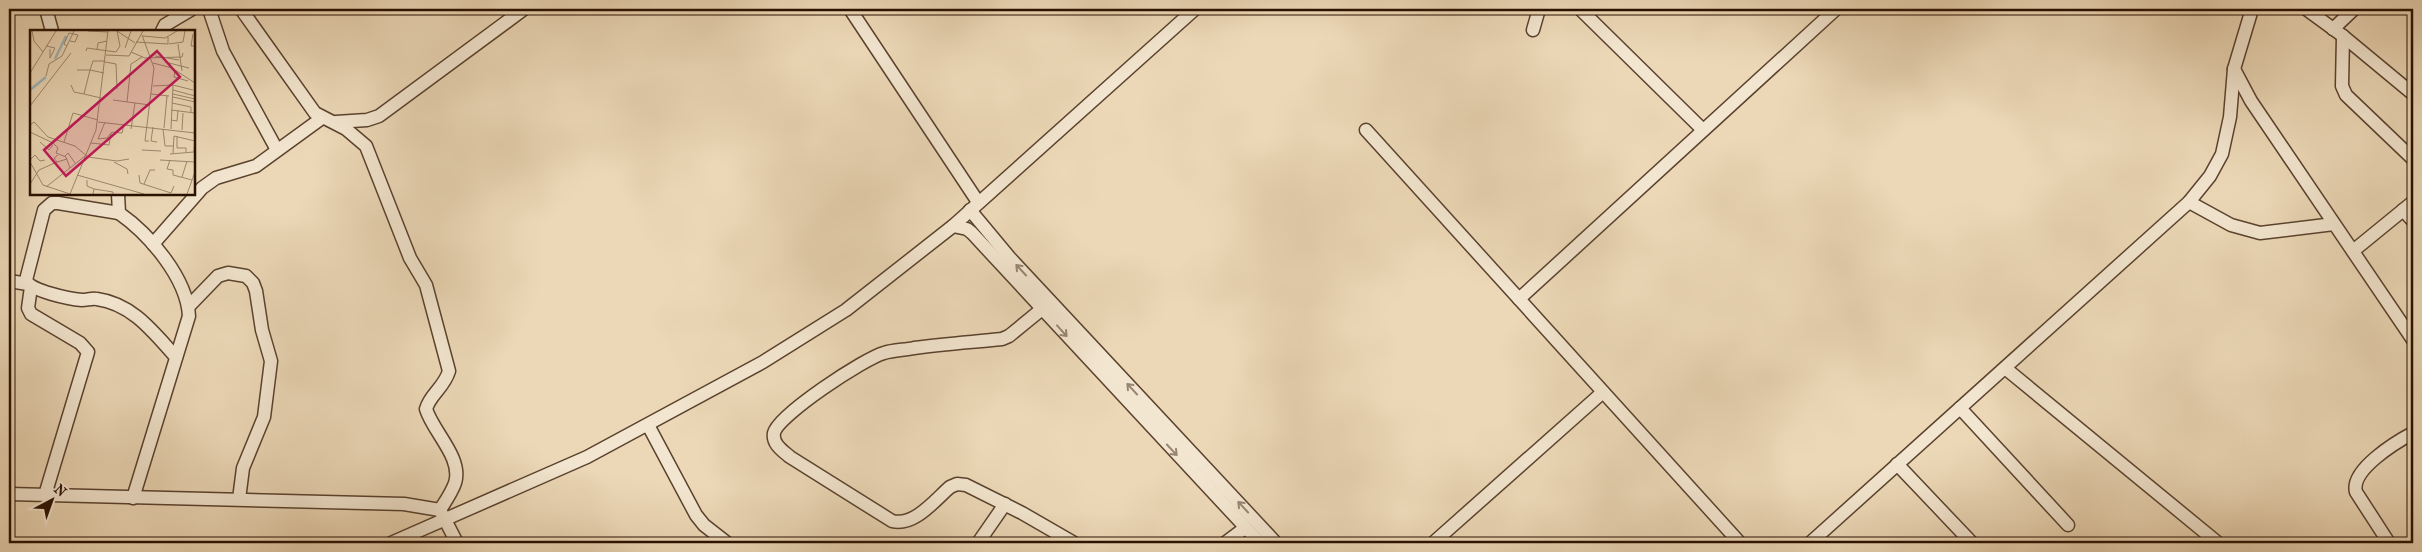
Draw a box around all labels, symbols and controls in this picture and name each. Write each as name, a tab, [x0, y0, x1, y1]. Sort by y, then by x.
inset map	[30, 30, 195, 195]
one-way arrow	[1015, 263, 1027, 276]
one-way arrow	[1056, 324, 1067, 337]
one-way arrow	[1126, 383, 1138, 395]
one-way arrow	[1166, 444, 1178, 456]
north arrow	[28, 474, 78, 524]
text: N	[51, 481, 70, 501]
one-way arrow	[1237, 501, 1249, 514]

